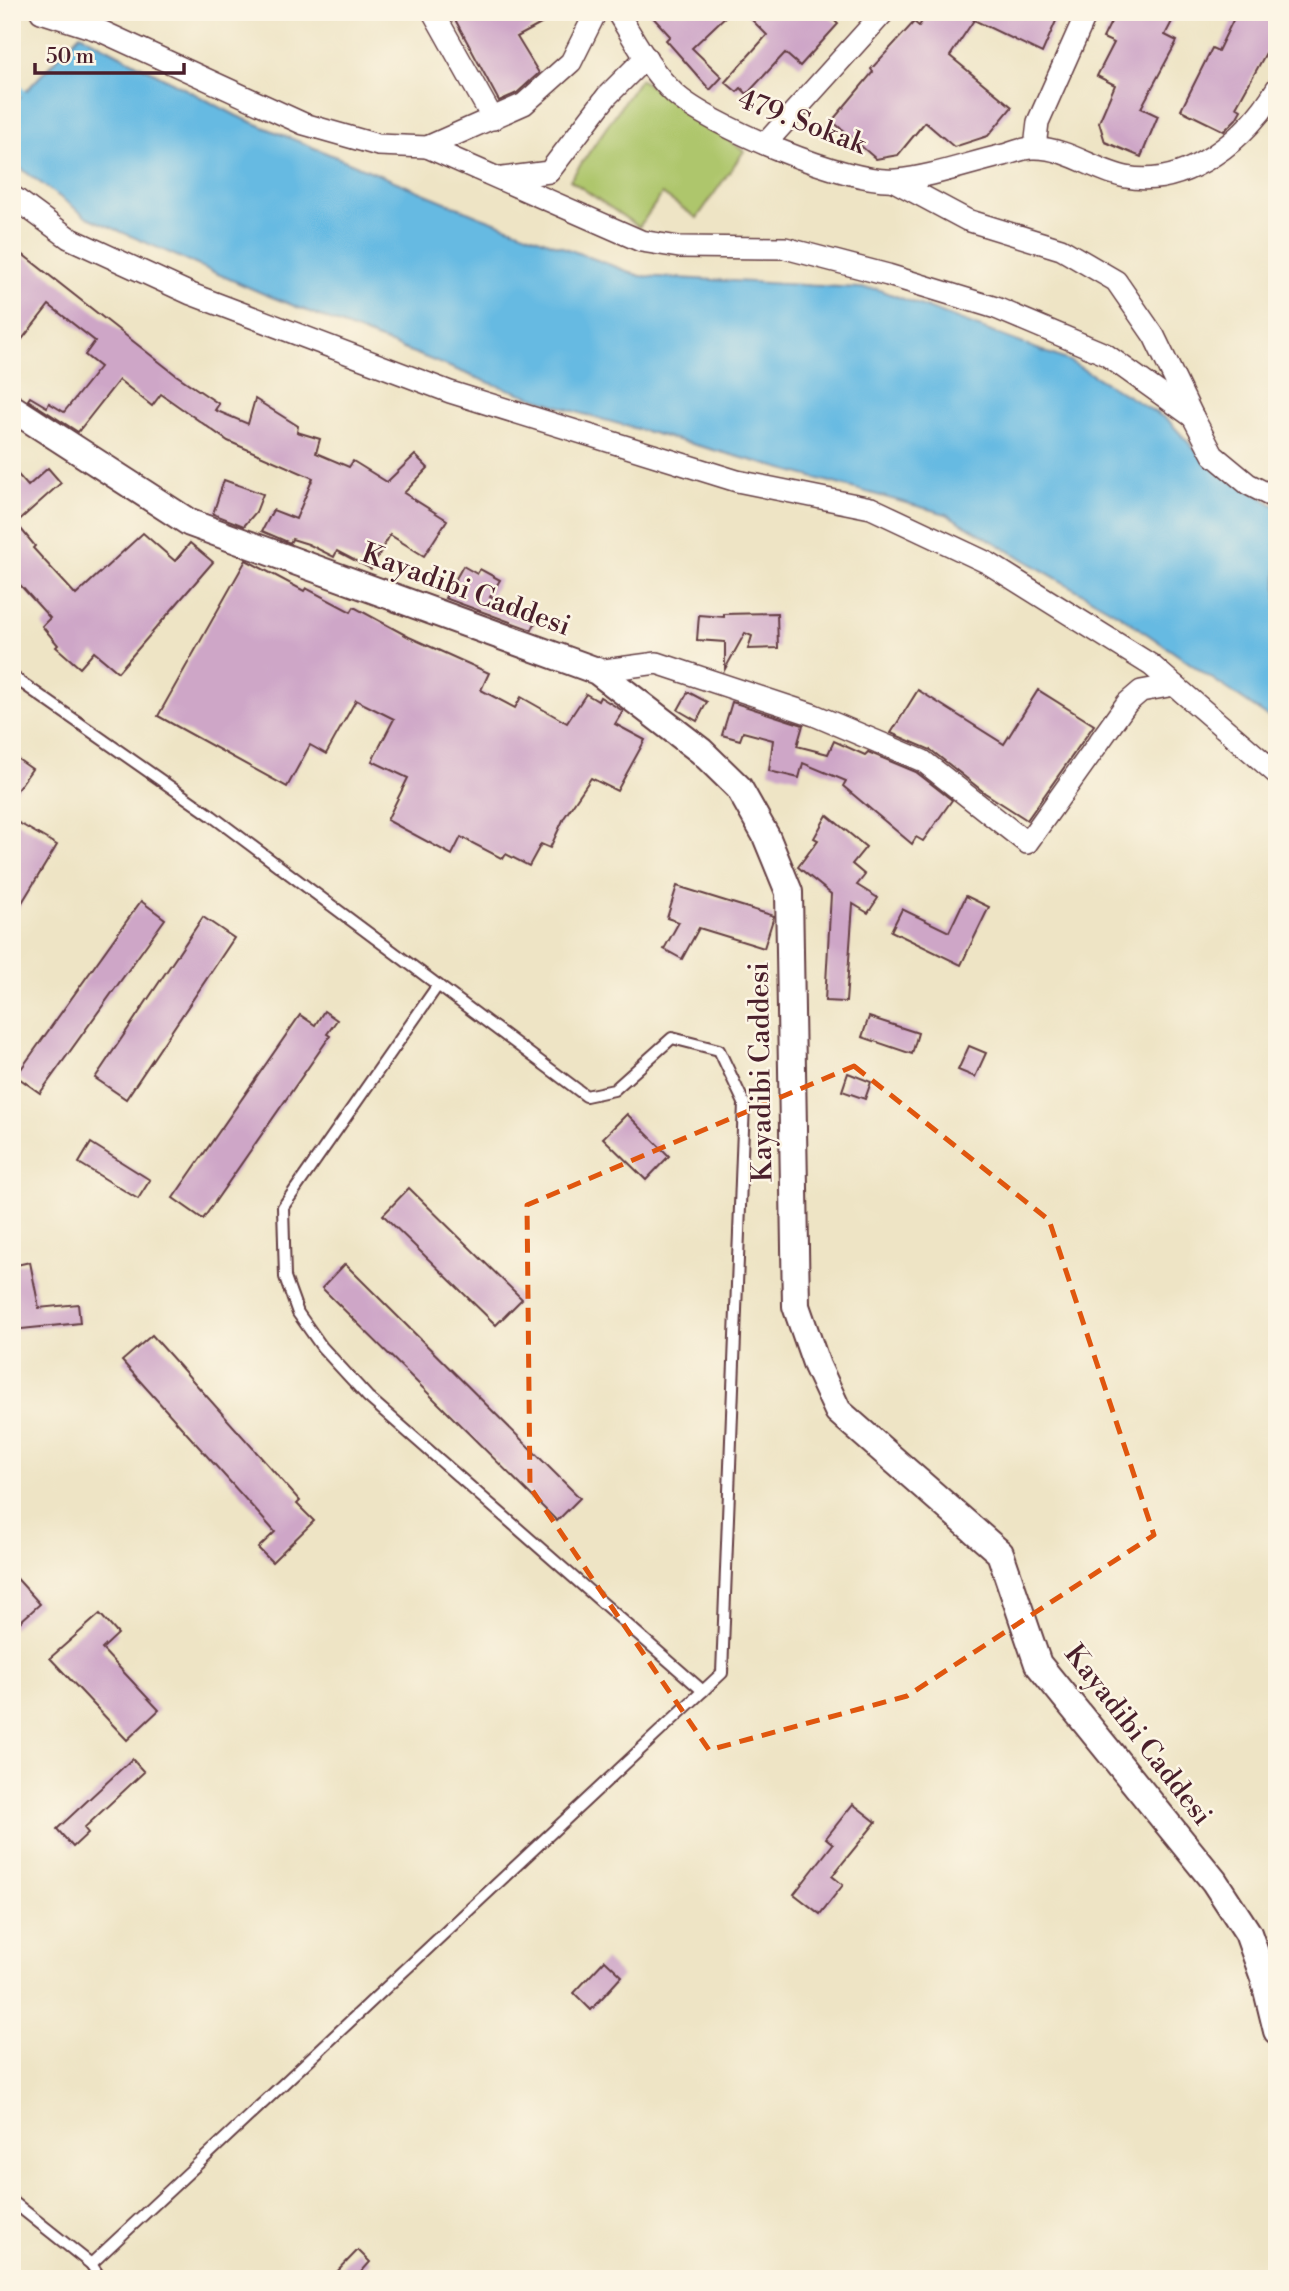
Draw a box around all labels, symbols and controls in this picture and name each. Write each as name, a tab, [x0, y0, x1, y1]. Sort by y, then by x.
scale bar	[35, 32, 184, 76]
text: 50 m	[46, 44, 94, 70]
street label: 479. Sokak	[733, 82, 872, 163]
street label: Kayadibi Caddesi	[357, 536, 575, 644]
street label: Kayadibi Caddesi	[742, 962, 780, 1182]
street label: Kayadibi Caddesi	[1056, 1638, 1220, 1832]

